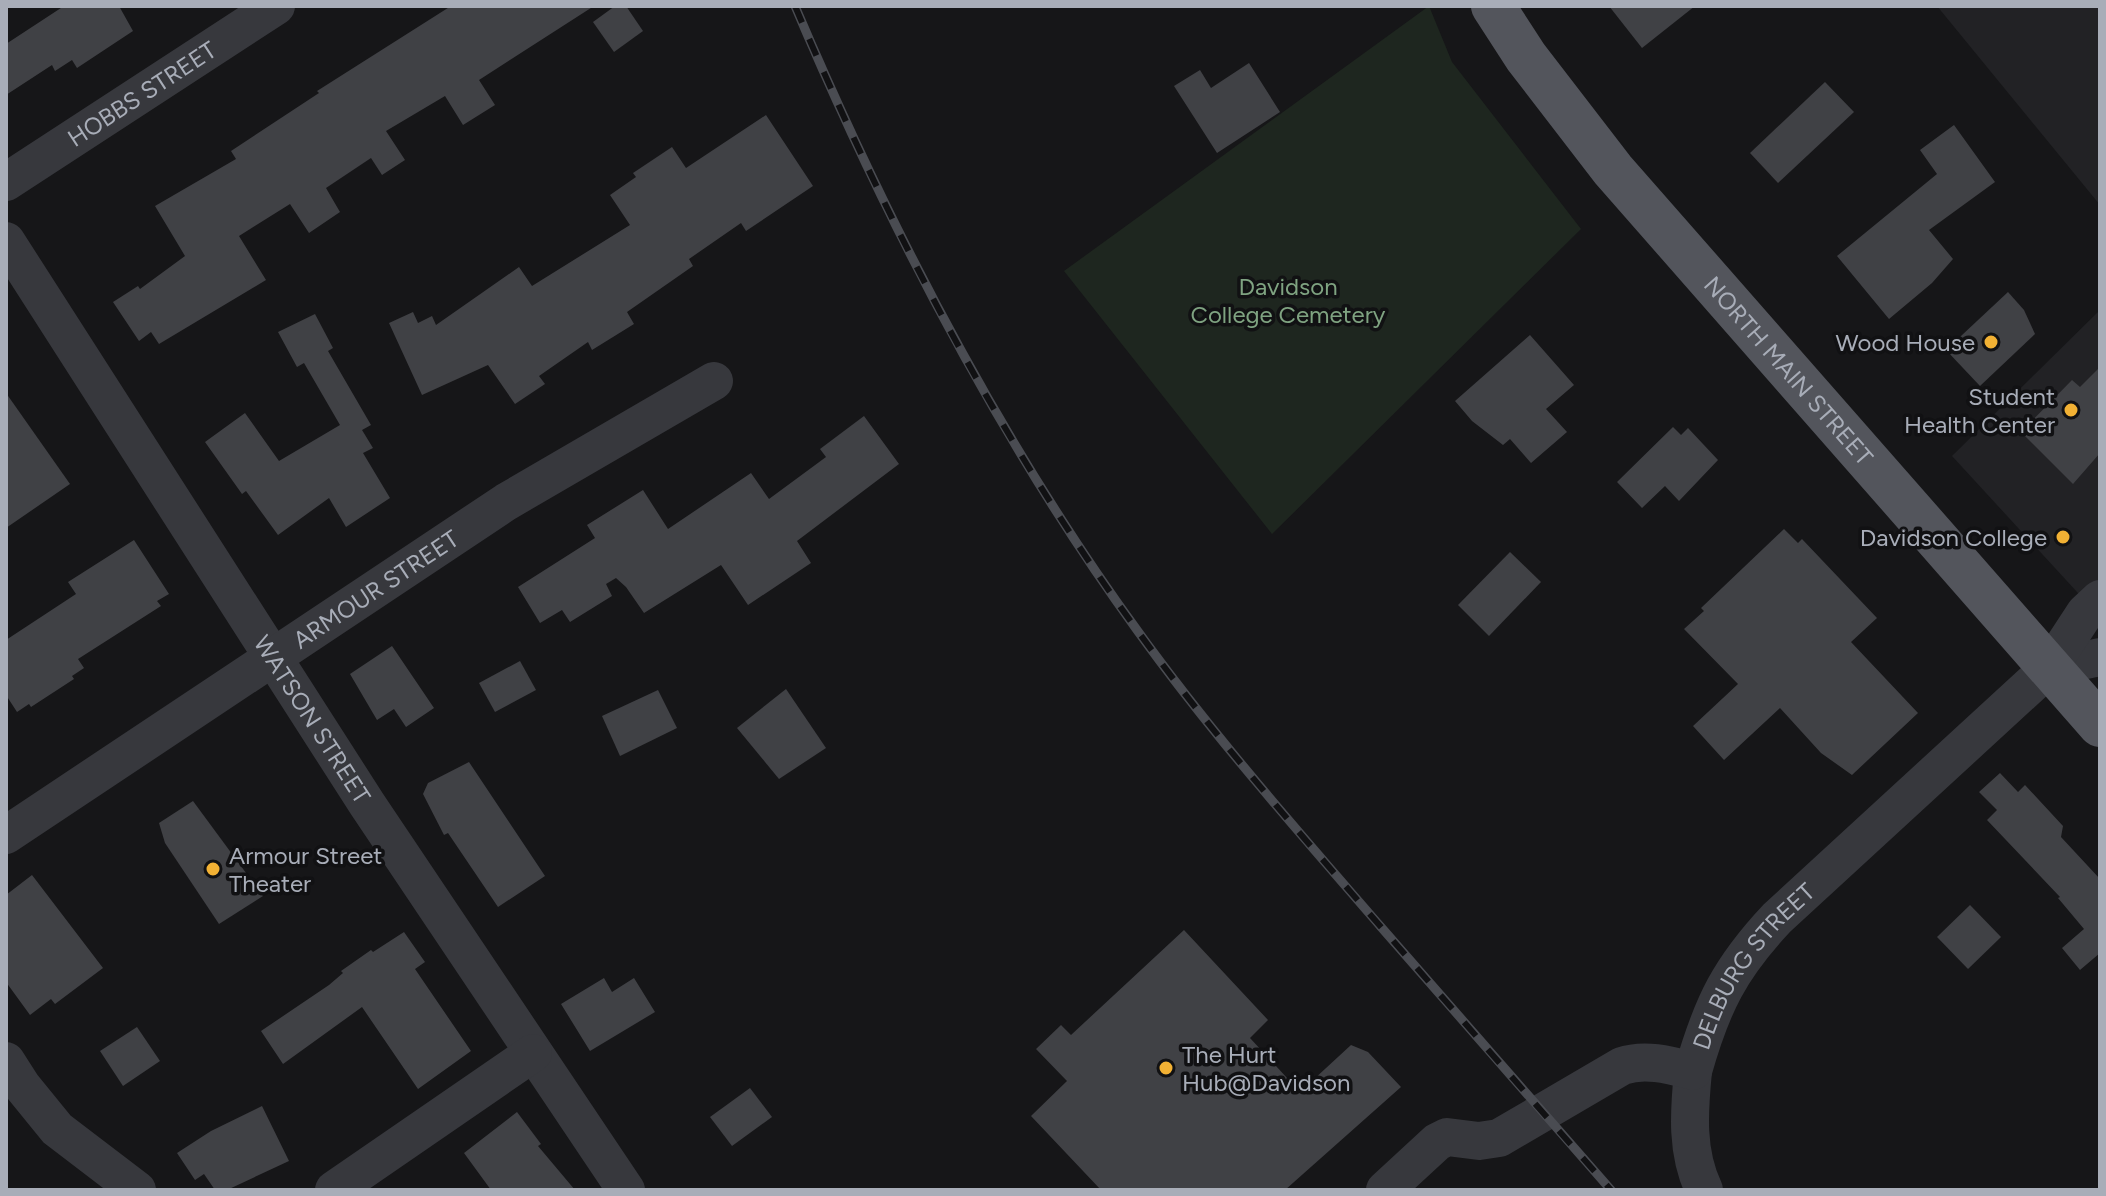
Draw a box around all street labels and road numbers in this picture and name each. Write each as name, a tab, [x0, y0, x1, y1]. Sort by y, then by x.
street label: HOBBS STREET	[62, 35, 221, 152]
street label: NORTH MAIN STREET	[1698, 270, 1879, 471]
street label: ARMOUR STREET	[287, 523, 464, 654]
street label: WATSON STREET	[248, 630, 377, 809]
street label: DELBURG STREET	[1686, 877, 1820, 1053]

